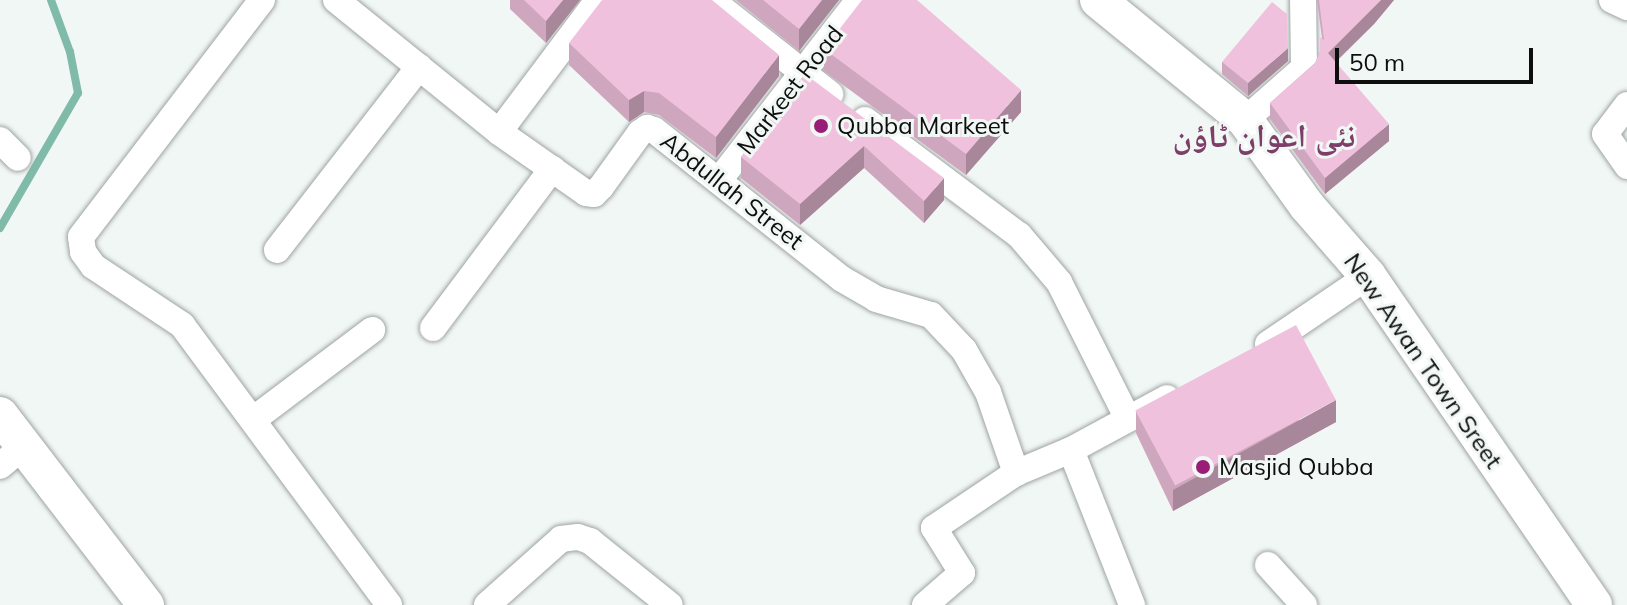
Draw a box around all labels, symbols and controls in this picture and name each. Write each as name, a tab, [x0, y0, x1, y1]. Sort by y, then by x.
street label: Markeet Road	[731, 20, 849, 160]
scale bar	[1339, 32, 1537, 82]
text: 50 m	[1349, 47, 1405, 77]
place label: Qubba Markeet	[837, 112, 1009, 140]
district label: نئی اعوان ٹاؤن	[1173, 116, 1355, 154]
marker: Qubba Markeet	[812, 117, 830, 135]
street label: Abdullah Street	[655, 126, 809, 256]
street label: New Awan Town Sreet	[1338, 248, 1508, 474]
place label: Masjid Qubba	[1219, 453, 1374, 481]
marker: Masjid Qubba	[1194, 458, 1212, 476]

